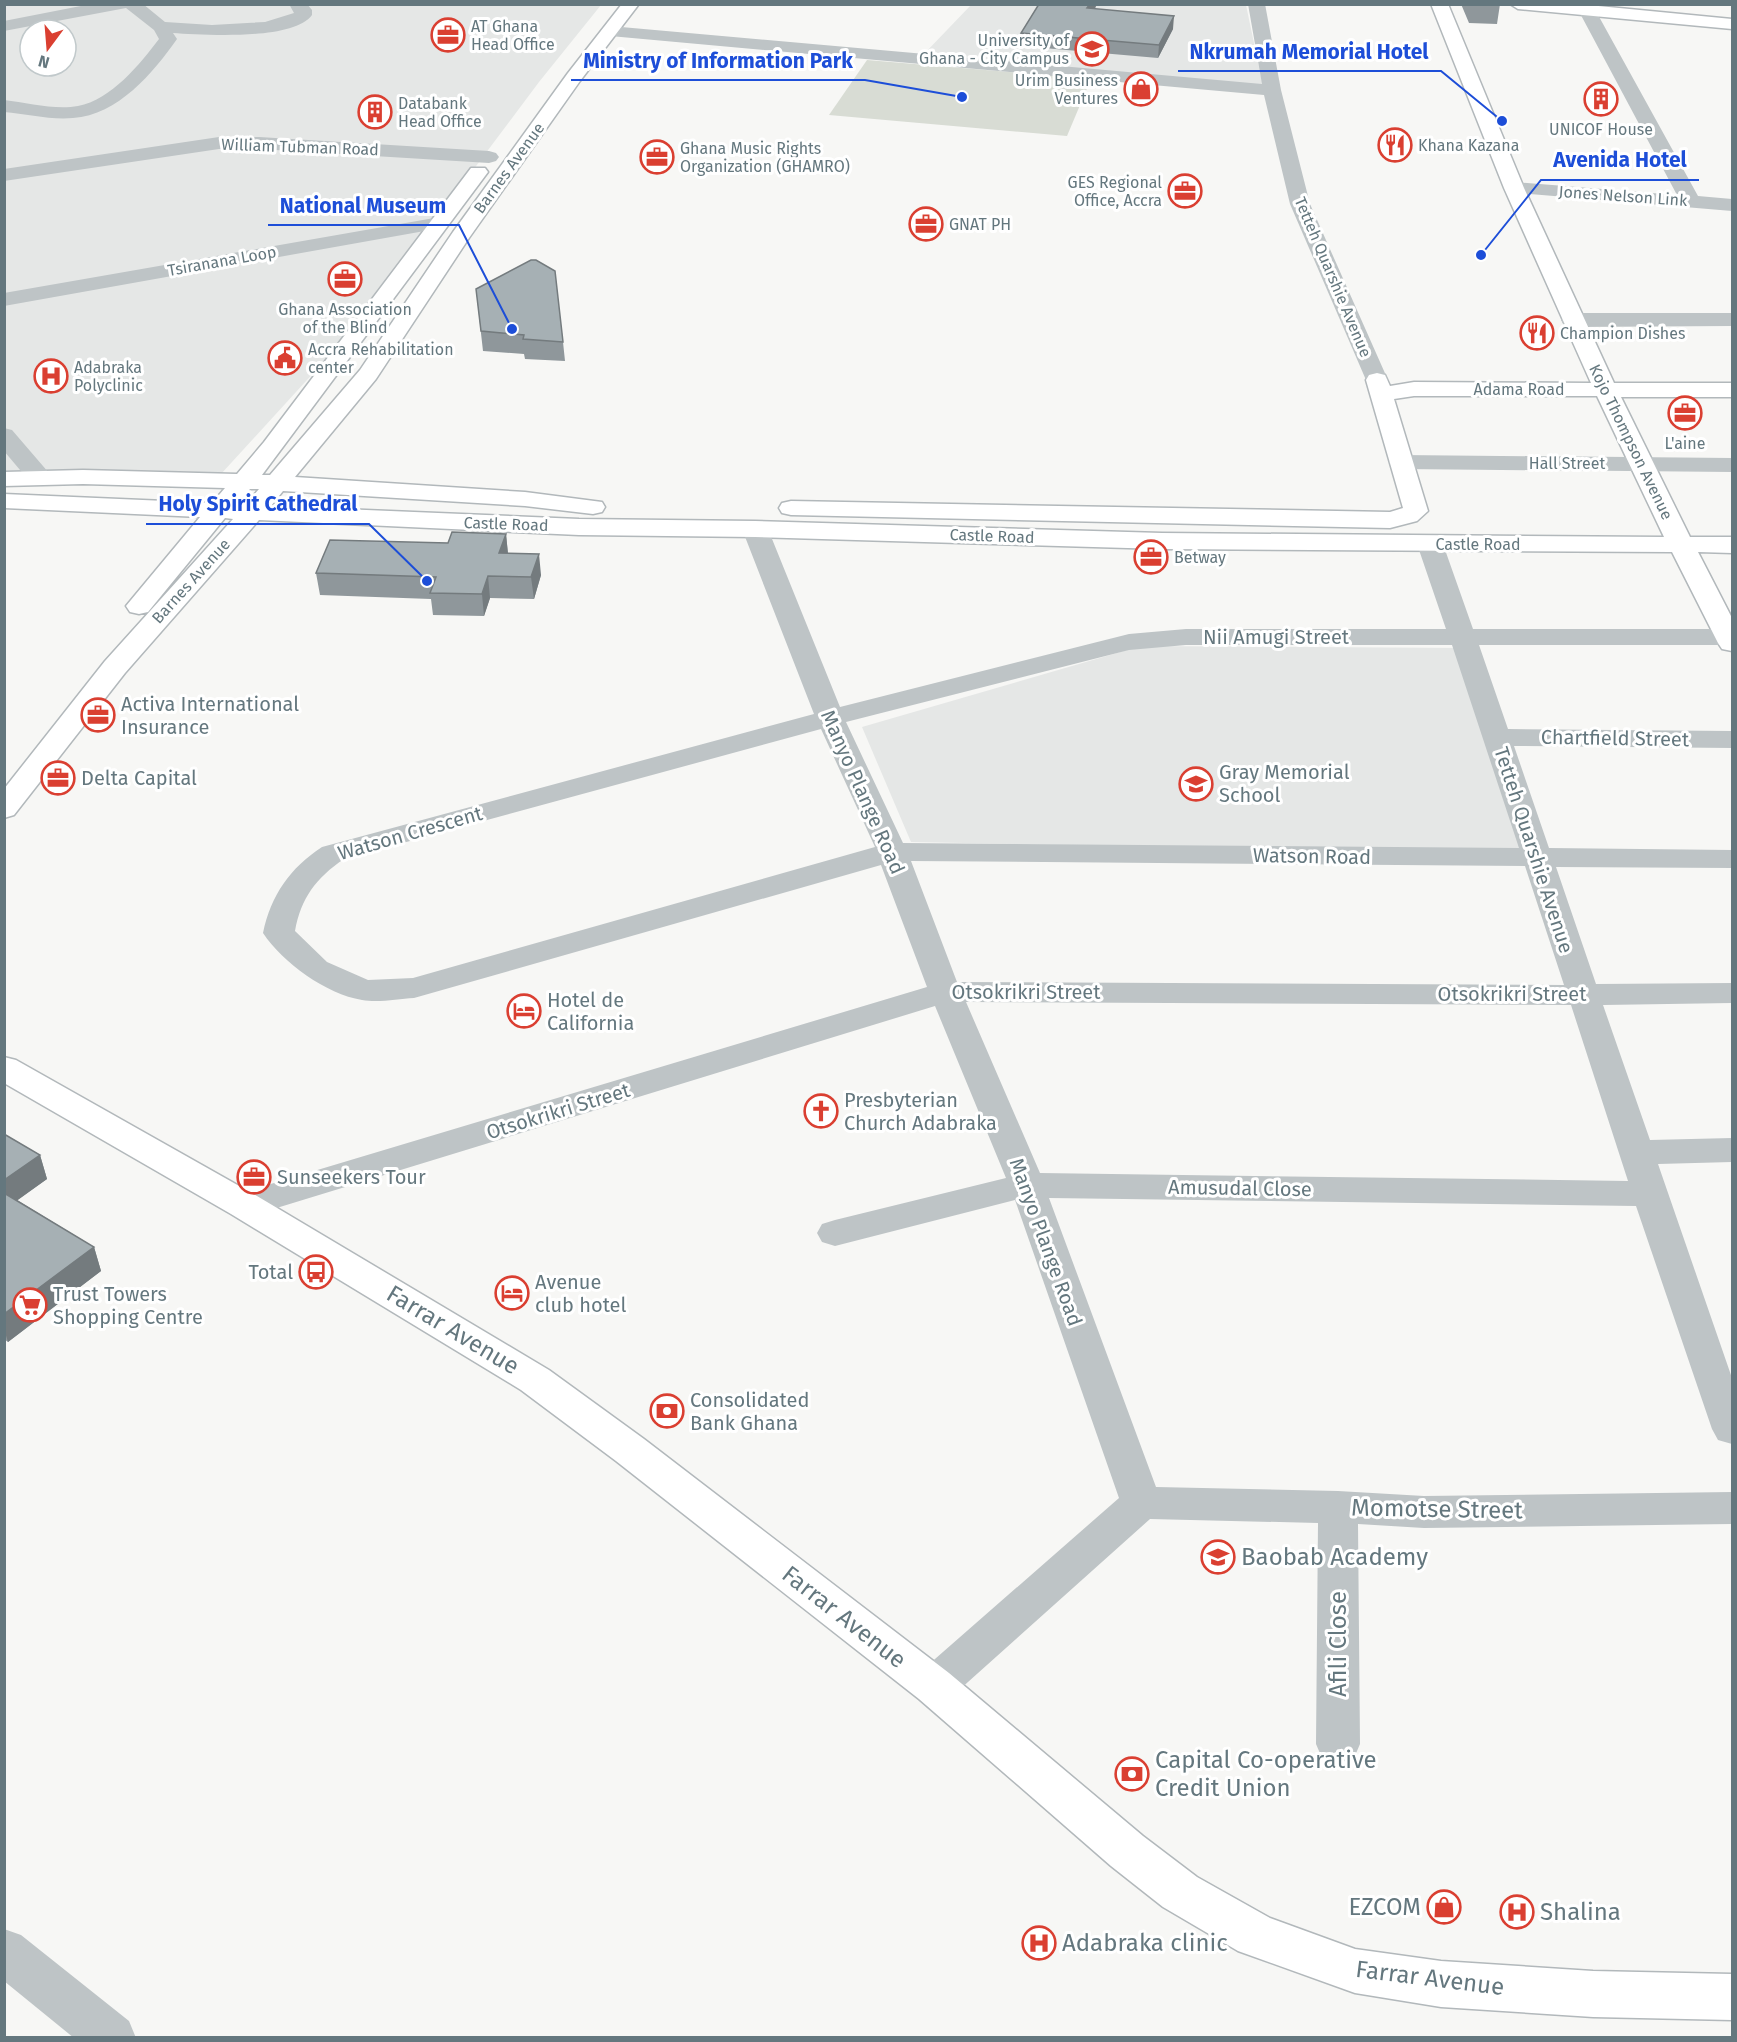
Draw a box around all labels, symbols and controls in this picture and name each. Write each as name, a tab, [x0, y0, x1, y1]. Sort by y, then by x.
office icon: AT Ghana Head Office	[430, 17, 466, 53]
place label: AT Ghana Head Office	[471, 17, 555, 54]
north arrow	[18, 18, 78, 78]
place label: University of Ghana - City Campus	[919, 31, 1071, 68]
school or university icon: University of Ghana - City Campus	[1074, 31, 1110, 67]
callout: Nkrumah Memorial Hotel	[1178, 32, 1441, 71]
text: Nkrumah Memorial Hotel	[1189, 39, 1429, 65]
callout: Ministry of Information Park	[571, 41, 865, 80]
text: Ministry of Information Park	[583, 48, 853, 74]
text: N	[36, 51, 52, 73]
place label: Urim Business Ventures	[1015, 71, 1118, 108]
shop icon: Urim Business Ventures	[1123, 71, 1159, 107]
building icon: UNICOF House	[1583, 81, 1619, 117]
building icon: Databank Head Office	[357, 94, 393, 130]
place label: Databank Head Office	[398, 94, 482, 131]
street label: Barnes Avenue	[470, 119, 548, 217]
place label: UNICOF House	[1549, 120, 1653, 139]
restaurant icon: Khana Kazana	[1377, 127, 1413, 163]
street label: William Tubman Road	[221, 135, 379, 159]
place label: Khana Kazana	[1418, 136, 1519, 155]
office icon: Ghana Music Rights Organization (GHAMRO)	[639, 139, 675, 175]
place label: Ghana Music Rights Organization (GHAMRO)	[680, 139, 850, 176]
callout: Avenida Hotel	[1541, 141, 1699, 180]
text: Avenida Hotel	[1552, 147, 1688, 173]
place label: GES Regional Office, Accra	[1068, 173, 1162, 210]
office icon: GES Regional Office, Accra	[1167, 173, 1203, 209]
street label: Jones Nelson Link	[1558, 182, 1689, 210]
callout: National Museum	[268, 186, 459, 225]
text: National Museum	[280, 193, 446, 219]
street label: Tetteh Quarshie Avenue	[1291, 194, 1375, 360]
office icon: GNAT PH	[908, 206, 944, 242]
place label: GNAT PH	[949, 215, 1011, 234]
street label: Tsiranana Loop	[166, 242, 278, 280]
office icon: Ghana Association of the Blind	[327, 261, 363, 297]
place label: Ghana Association of the Blind	[278, 300, 412, 337]
restaurant icon: Champion Dishes	[1519, 315, 1555, 351]
place label: Champion Dishes	[1560, 324, 1685, 343]
public building icon: Accra Rehabilitation center	[267, 340, 303, 376]
place label: Accra Rehabilitation center	[308, 340, 454, 377]
hospital icon: Adabraka Polyclinic	[33, 358, 69, 394]
place label: Adabraka Polyclinic	[74, 358, 143, 395]
street label: Kojo Thompson Avenue	[1585, 361, 1677, 523]
street label: Adama Road	[1474, 380, 1565, 399]
office icon: L'aine	[1667, 395, 1703, 431]
place label: L'aine	[1665, 434, 1705, 453]
street label: Hall Street	[1529, 454, 1605, 473]
callout: Holy Spirit Cathedral	[146, 485, 369, 524]
text: Holy Spirit Cathedral	[158, 491, 358, 517]
street label: Castle Road	[463, 513, 549, 535]
street label: Castle Road	[949, 525, 1035, 547]
street label: Barnes Avenue	[148, 535, 234, 627]
street label: Castle Road	[1436, 535, 1520, 554]
office icon: Betway	[1133, 539, 1169, 575]
place label: Betway	[1174, 548, 1226, 567]
street label: Nii Amugi Street	[1203, 625, 1350, 649]
place label: Activa International Insurance	[121, 692, 299, 739]
office icon: Activa International Insurance	[80, 697, 116, 733]
street label: Manyo Plange Road	[816, 706, 910, 878]
street label: Chartfield Street	[1541, 725, 1690, 751]
street label: Tetteh Quarshie Avenue	[1489, 744, 1579, 956]
office icon: Delta Capital	[40, 760, 76, 796]
place label: Gray Memorial School	[1219, 760, 1350, 807]
place label: Delta Capital	[81, 766, 197, 790]
school or university icon: Gray Memorial School	[1178, 766, 1214, 802]
street label: Watson Crescent	[335, 801, 486, 865]
street label: Watson Road	[1253, 843, 1371, 869]
street label: Otsokrikri Street	[952, 980, 1101, 1004]
street label: Otsokrikri Street	[1438, 982, 1587, 1006]
place label: Hotel de California	[547, 988, 634, 1035]
hotel icon: Hotel de California	[506, 993, 542, 1029]
street label: Otsokrikri Street	[483, 1078, 633, 1144]
place label: Presbyterian Church Adabraka	[844, 1088, 997, 1135]
church icon: Presbyterian Church Adabraka	[803, 1093, 839, 1129]
street label: Manyo Plange Road	[1004, 1155, 1088, 1329]
office icon: Sunseekers Tour	[236, 1159, 272, 1195]
place label: Sunseekers Tour	[277, 1165, 426, 1189]
street label: Amusudal Close	[1168, 1175, 1312, 1201]
bus stop icon: Total	[298, 1254, 334, 1290]
place label: Total	[248, 1260, 293, 1284]
place label: Avenue club hotel	[535, 1270, 626, 1317]
hotel icon: Avenue club hotel	[494, 1275, 530, 1311]
street label: Farrar Avenue	[382, 1280, 524, 1380]
place label: Trust Towers Shopping Centre	[53, 1282, 203, 1329]
supermarket icon: Trust Towers Shopping Centre	[12, 1287, 48, 1323]
place label: Consolidated Bank Ghana	[690, 1388, 809, 1435]
bank icon: Consolidated Bank Ghana	[649, 1393, 685, 1429]
street label: Momotse Street	[1351, 1494, 1523, 1525]
school or university icon: Baobab Academy	[1200, 1539, 1236, 1575]
place label: Baobab Academy	[1241, 1543, 1428, 1571]
street label: Farrar Avenue	[777, 1560, 911, 1674]
street label: Afili Close	[1324, 1591, 1352, 1697]
place label: Capital Co-operative Credit Union	[1155, 1746, 1377, 1802]
bank icon: Capital Co-operative Credit Union	[1114, 1756, 1150, 1792]
shop icon: EZCOM	[1426, 1889, 1462, 1925]
place label: EZCOM	[1348, 1893, 1421, 1921]
hospital icon: Shalina	[1499, 1894, 1535, 1930]
place label: Shalina	[1540, 1898, 1621, 1926]
hospital icon: Adabraka clinic	[1021, 1925, 1057, 1961]
place label: Adabraka clinic	[1062, 1929, 1228, 1957]
street label: Farrar Avenue	[1354, 1955, 1506, 2001]

